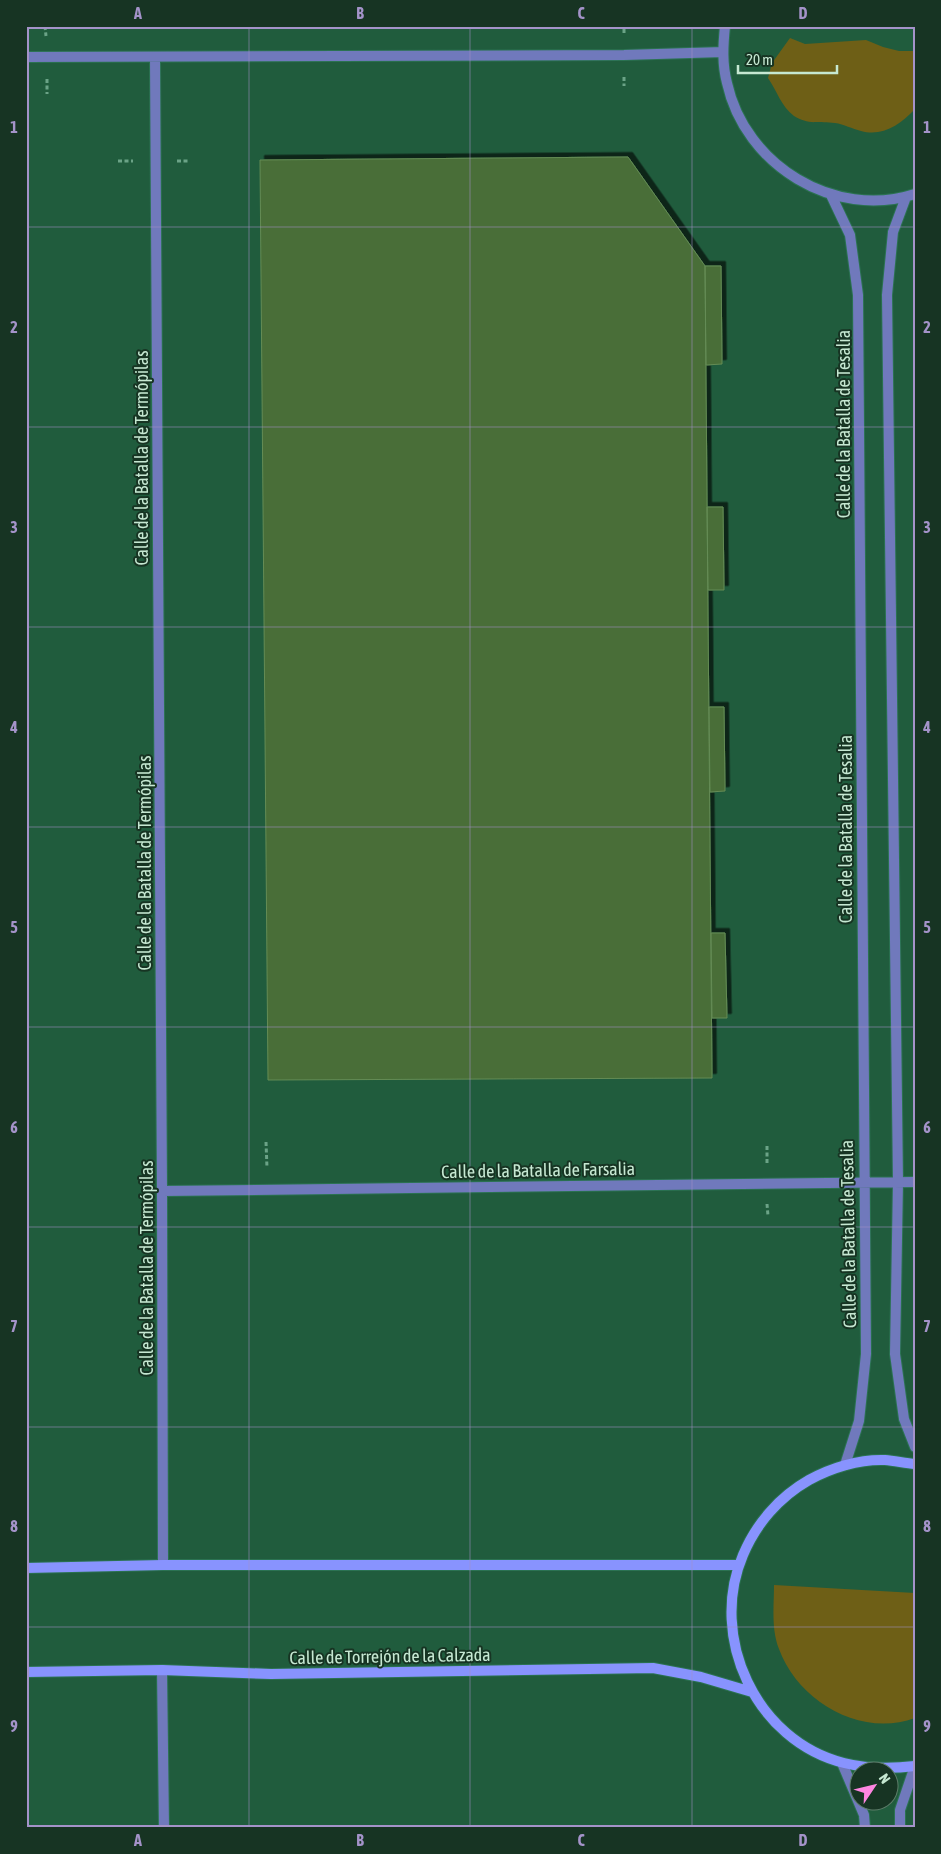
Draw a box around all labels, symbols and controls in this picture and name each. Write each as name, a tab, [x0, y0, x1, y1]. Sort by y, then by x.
text: A	[133, 4, 142, 22]
text: B	[356, 4, 364, 22]
text: C	[577, 4, 585, 22]
text: D	[799, 4, 808, 22]
scale bar	[738, 42, 837, 74]
text: 20 m	[746, 51, 773, 68]
text: 1	[10, 118, 18, 136]
text: 1	[923, 118, 931, 136]
text: 2	[10, 318, 18, 336]
text: 2	[923, 318, 931, 336]
street label: Calle de la Batalla de Tesalia	[833, 330, 854, 518]
street label: Calle de la Batalla de Termópilas	[131, 350, 152, 566]
text: 3	[10, 518, 18, 536]
text: 3	[923, 518, 931, 536]
text: 4	[9, 718, 18, 736]
text: 4	[922, 718, 931, 736]
street label: Calle de la Batalla de Tesalia	[835, 735, 856, 923]
street label: Calle de la Batalla de Termópilas	[134, 755, 155, 971]
text: 5	[10, 918, 18, 936]
text: 5	[923, 918, 931, 936]
text: 6	[10, 1118, 18, 1136]
text: 6	[923, 1118, 931, 1136]
street label: Calle de la Batalla de Tesalia	[836, 1140, 860, 1328]
street label: Calle de la Batalla de Farsalia	[441, 1158, 635, 1182]
street label: Calle de la Batalla de Termópilas	[136, 1160, 157, 1376]
text: 7	[10, 1317, 18, 1335]
text: 7	[923, 1317, 931, 1335]
text: 8	[10, 1517, 18, 1535]
text: 8	[923, 1517, 931, 1535]
street label: Calle de Torrejón de la Calzada	[289, 1644, 491, 1668]
text: 9	[10, 1717, 18, 1735]
text: 9	[923, 1717, 931, 1735]
north arrow	[848, 1762, 898, 1812]
text: N	[876, 1771, 894, 1787]
text: A	[133, 1831, 142, 1849]
text: B	[356, 1831, 364, 1849]
text: C	[577, 1831, 585, 1849]
text: D	[799, 1831, 808, 1849]

